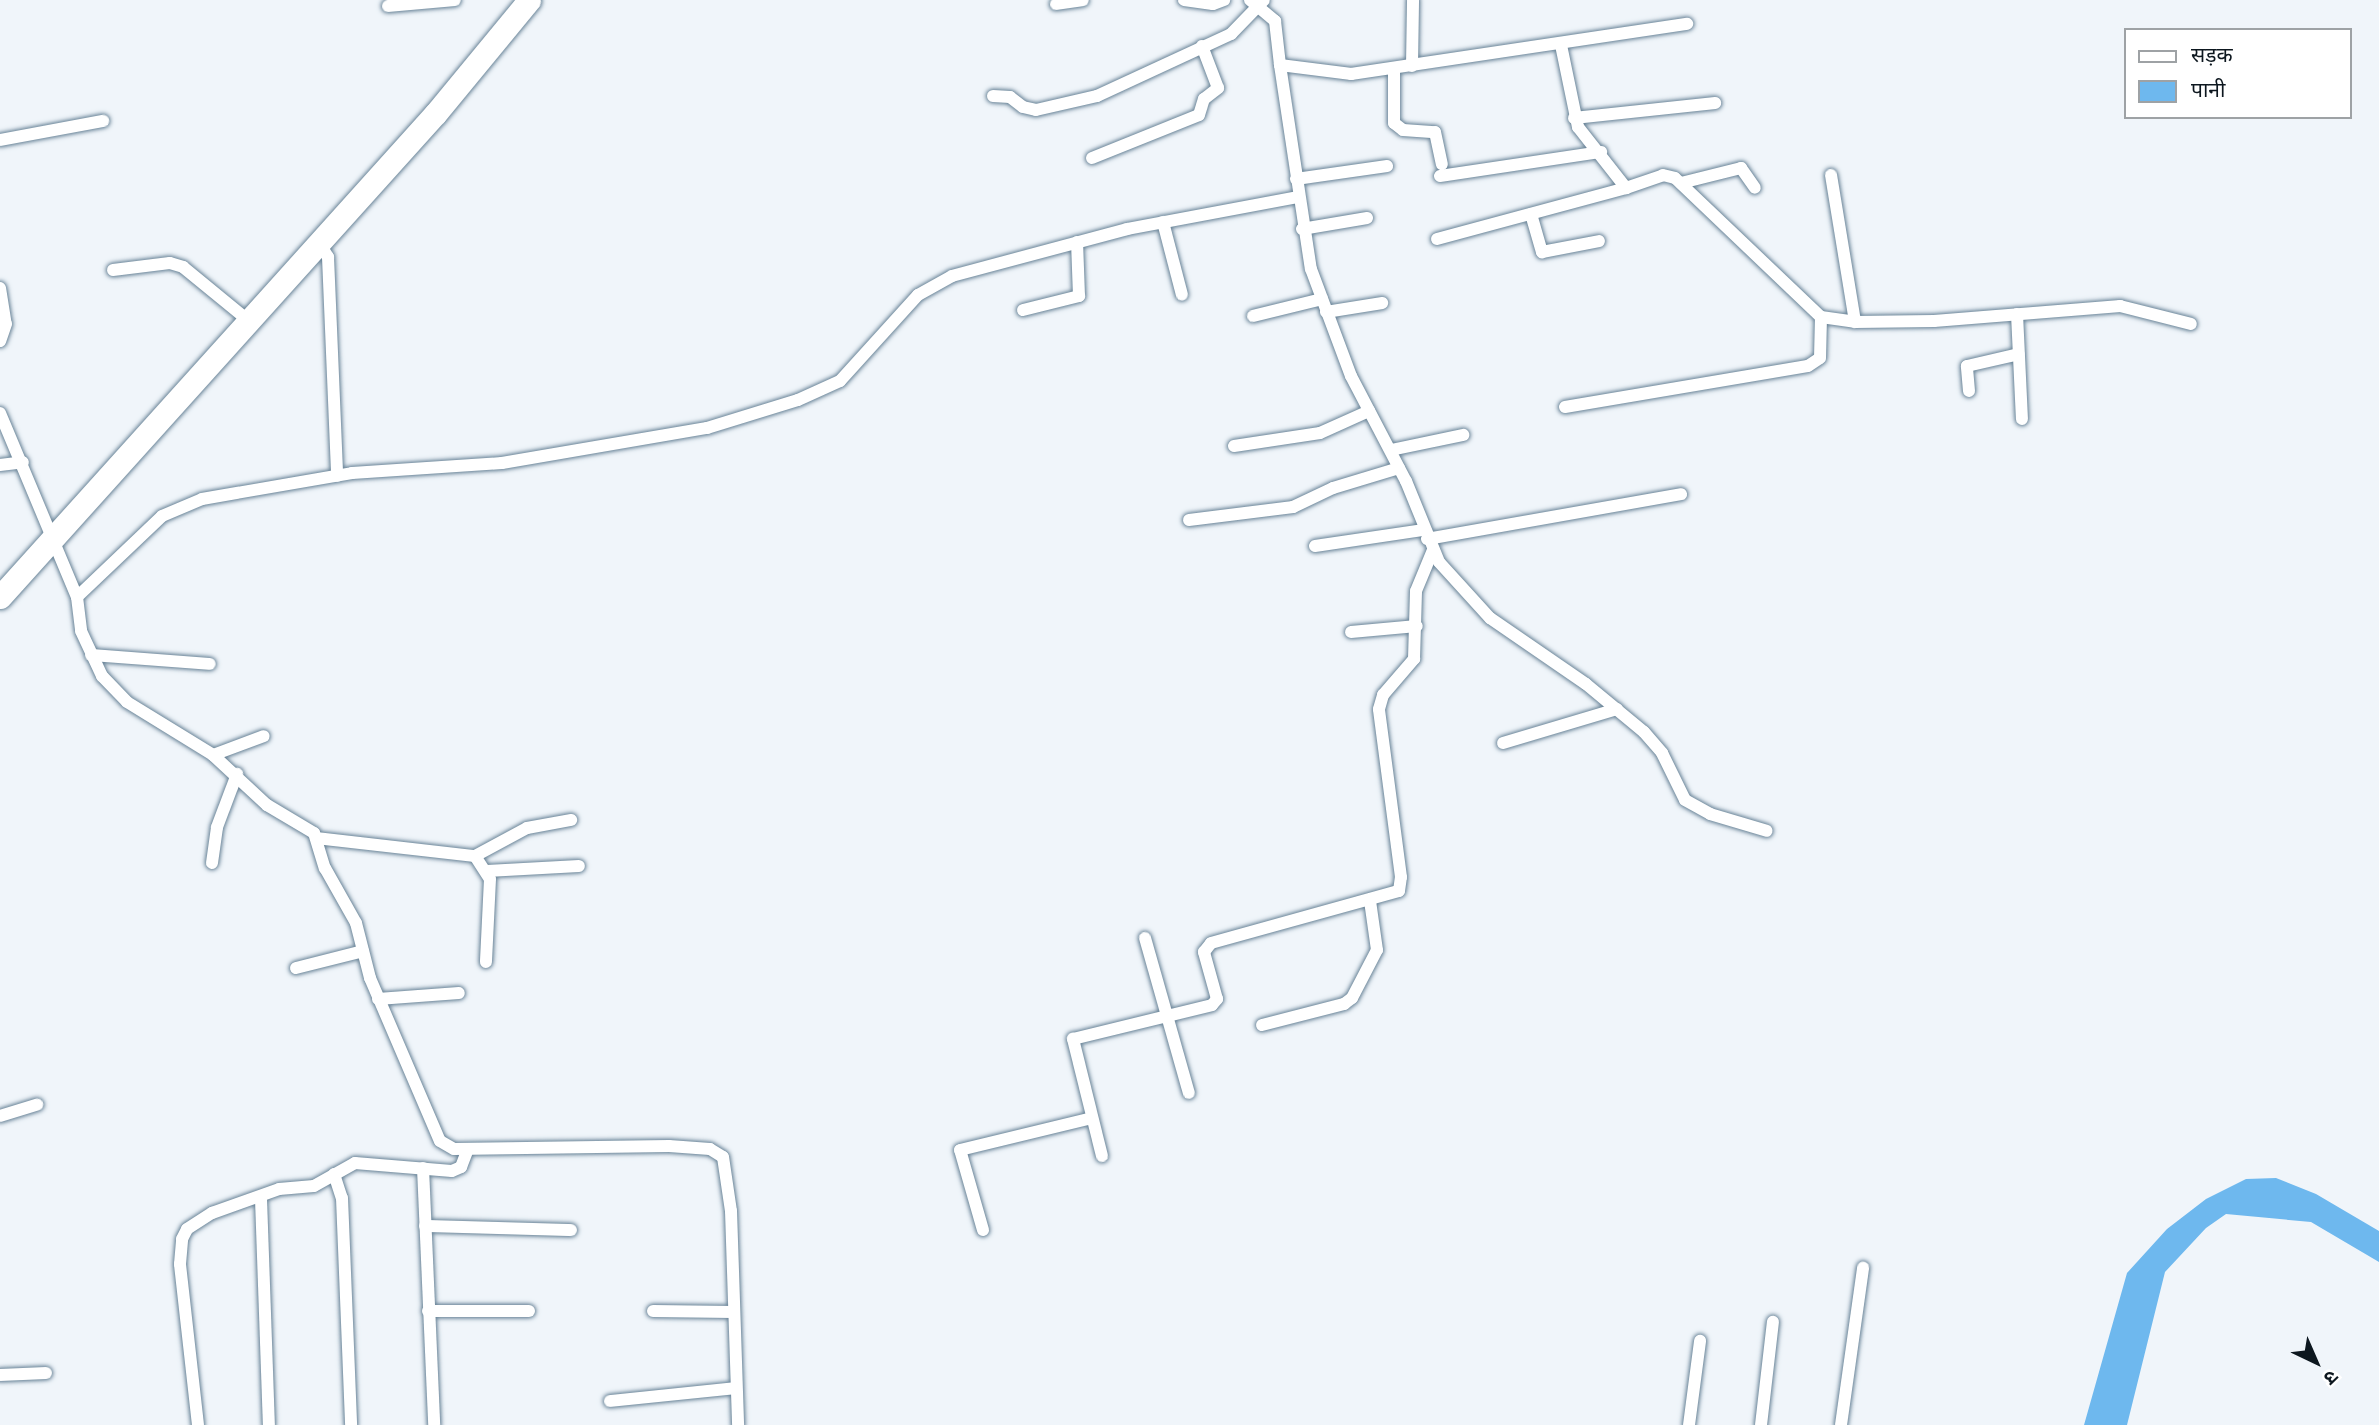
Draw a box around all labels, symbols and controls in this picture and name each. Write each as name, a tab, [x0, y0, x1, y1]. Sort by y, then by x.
legend	[2124, 28, 2351, 119]
text: सड़क	[2191, 42, 2233, 67]
text: पानी	[2191, 77, 2225, 102]
north arrow	[2281, 1327, 2351, 1397]
text: उ	[2319, 1365, 2343, 1390]

